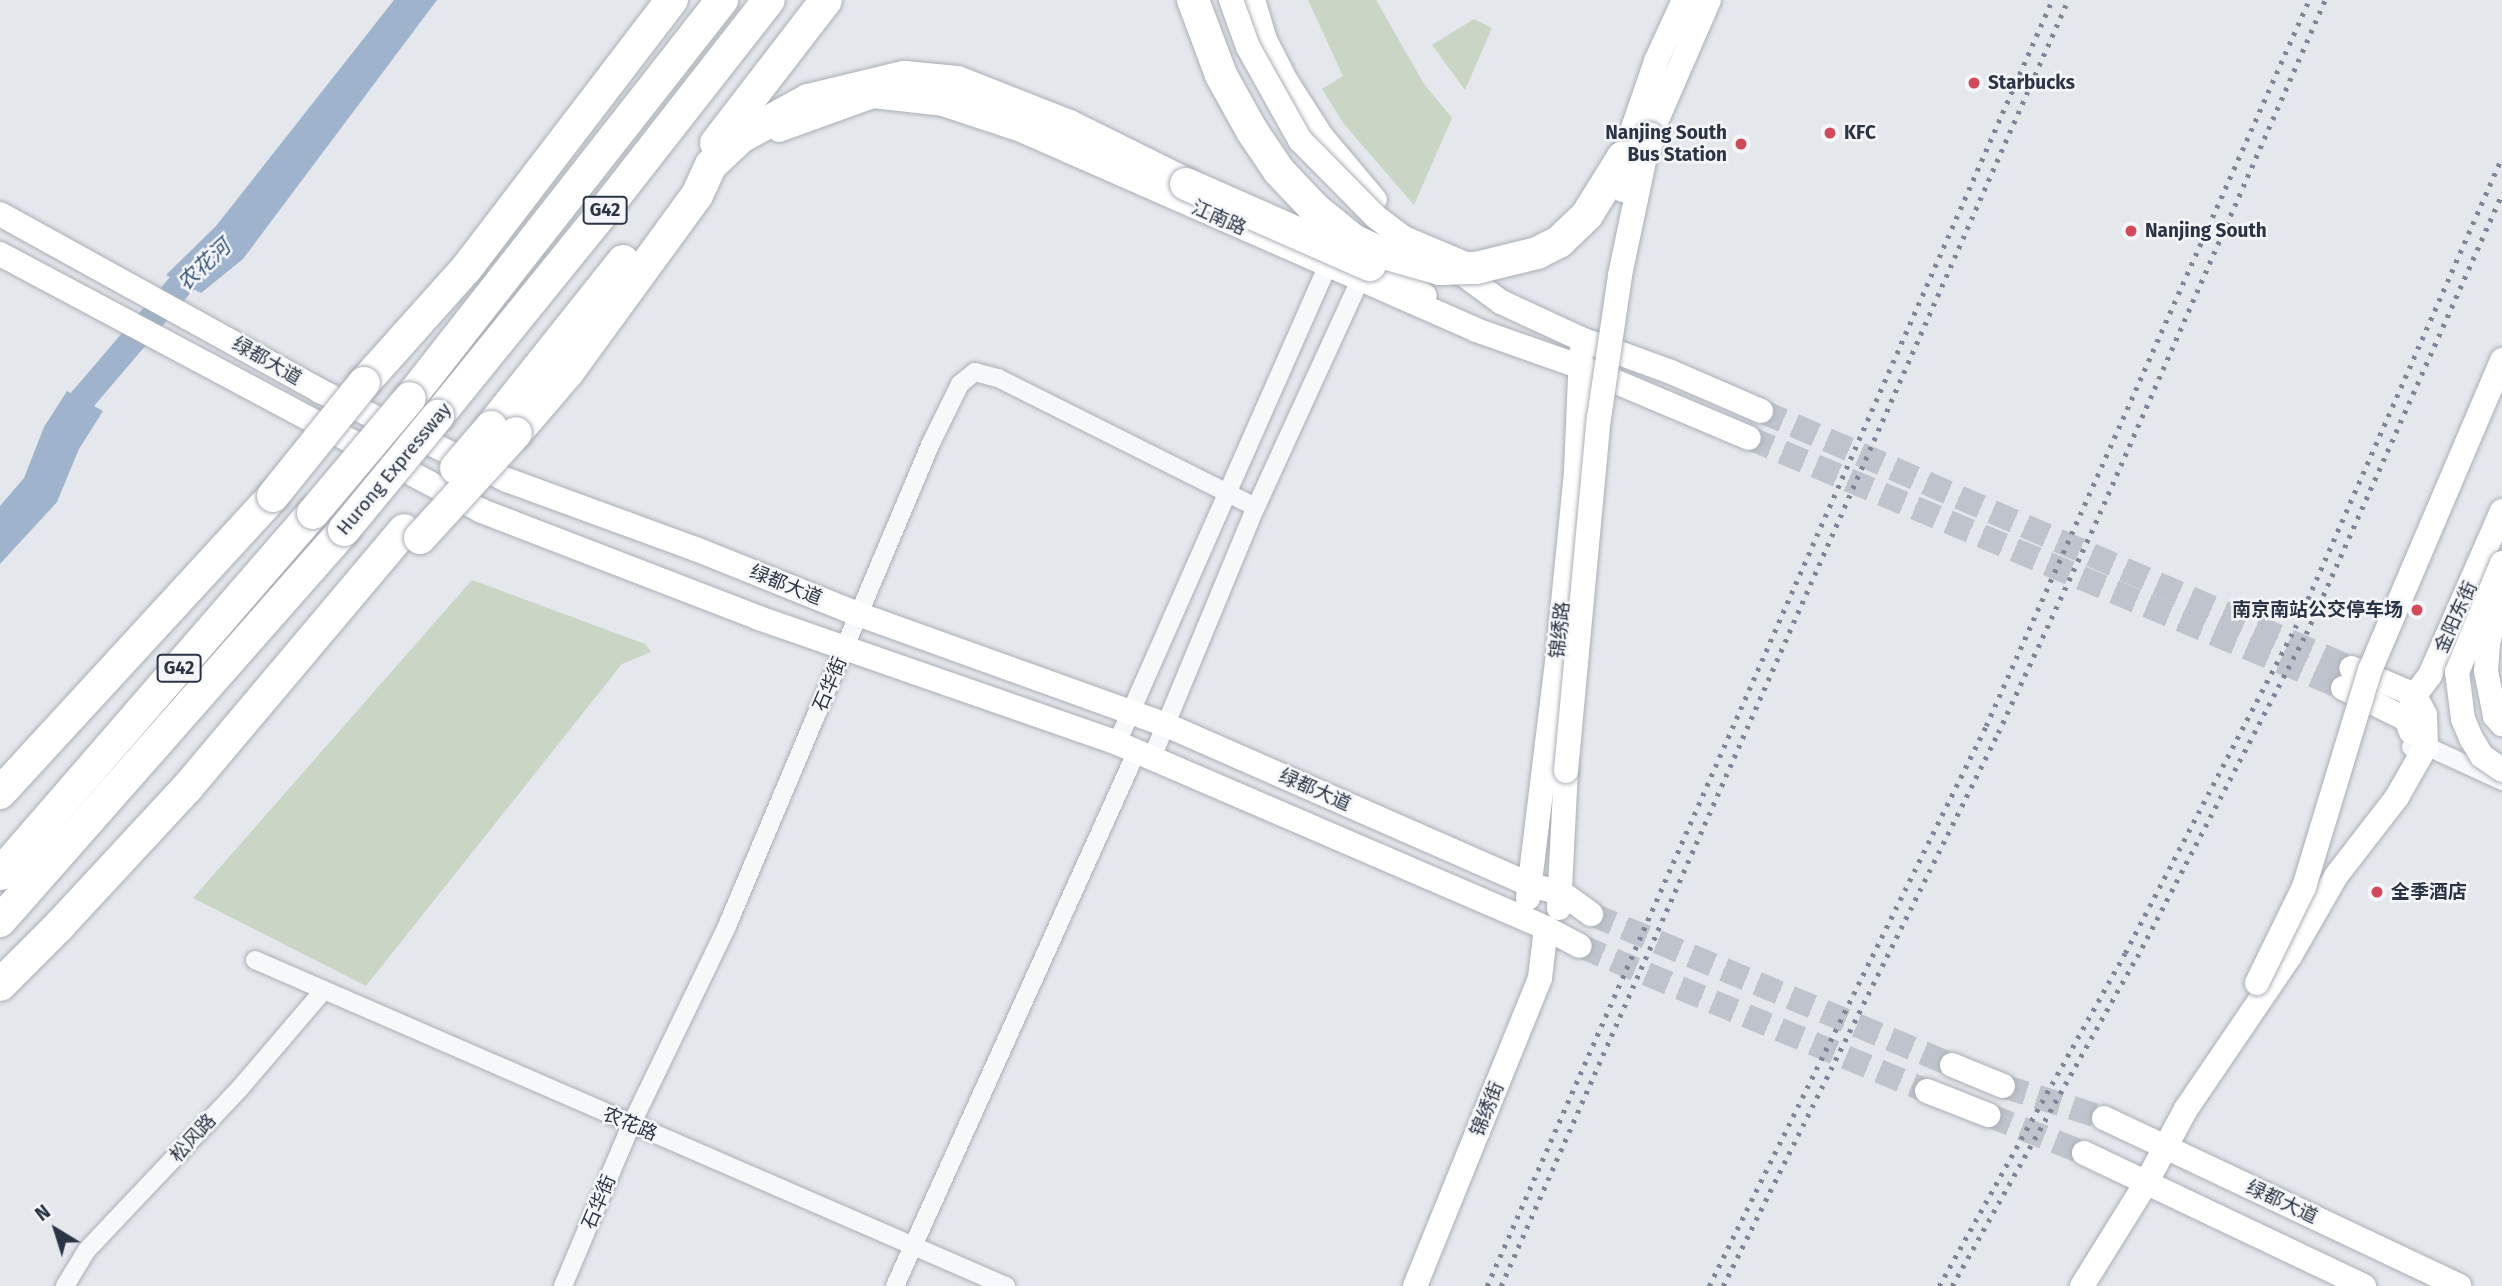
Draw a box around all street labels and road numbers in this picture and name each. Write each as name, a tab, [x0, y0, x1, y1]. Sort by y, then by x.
road number: G42	[582, 196, 628, 224]
street label: 江南路	[1188, 196, 1250, 240]
street label: 绿都大道	[228, 332, 306, 390]
street label: Hurong Expressway	[332, 398, 456, 540]
street label: 绿都大道	[746, 560, 826, 610]
street label: 金阳东街	[2430, 578, 2482, 656]
street label: 锦绣路	[1546, 600, 1574, 660]
street label: 石华街	[808, 653, 852, 715]
road number: G42	[156, 654, 202, 682]
street label: 绿都大道	[1276, 764, 1354, 816]
street label: 锦绣街	[1466, 1078, 1508, 1140]
street label: 农花路	[599, 1102, 661, 1146]
street label: 松风路	[165, 1109, 221, 1167]
street label: 石华街	[577, 1171, 621, 1233]
street label: 绿都大道	[2243, 1176, 2321, 1228]

